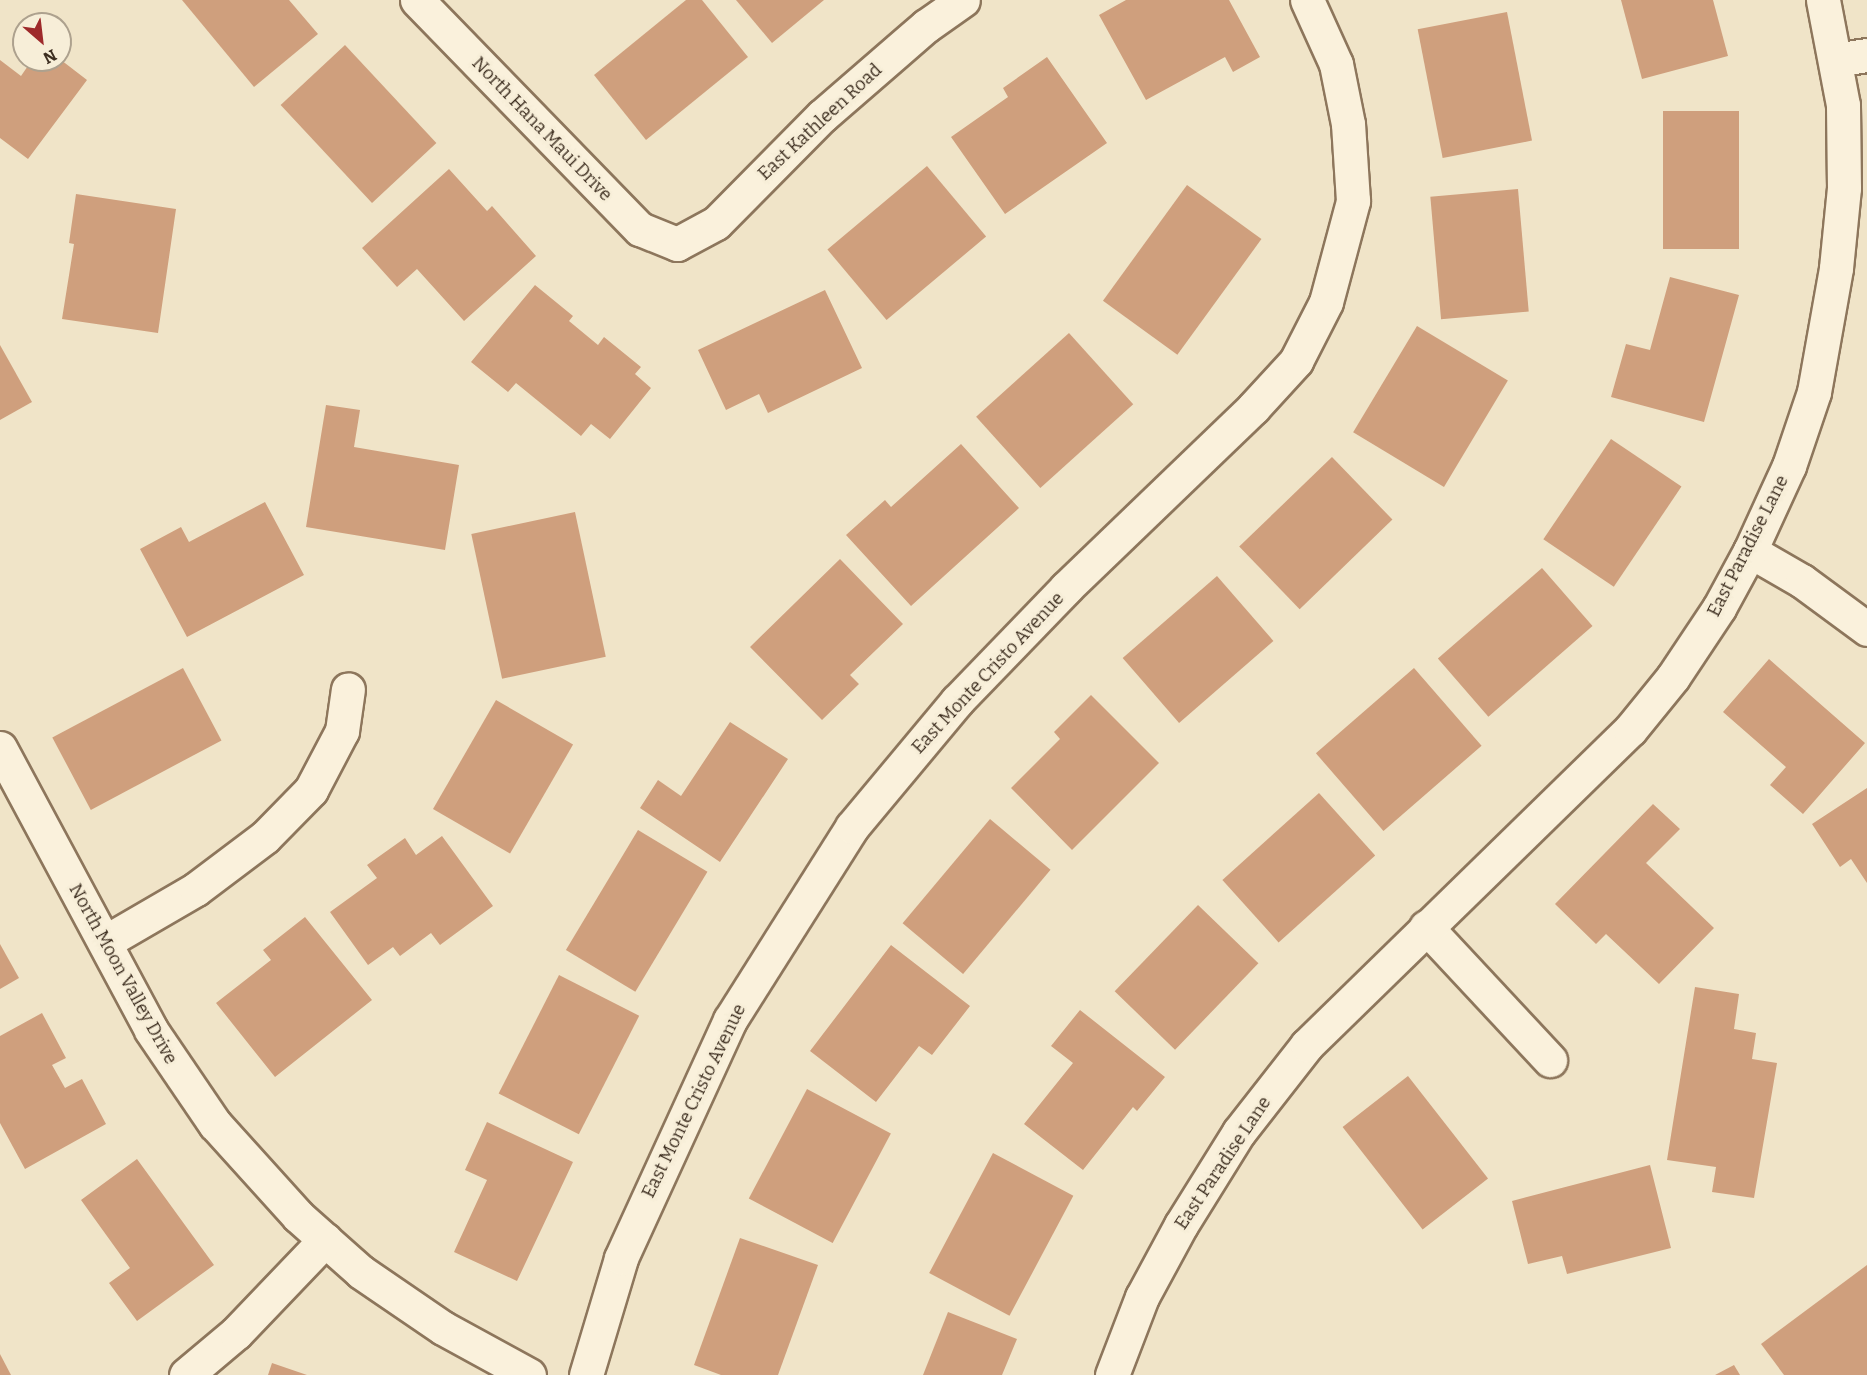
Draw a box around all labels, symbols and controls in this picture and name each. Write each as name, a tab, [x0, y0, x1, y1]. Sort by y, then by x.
north arrow	[12, 12, 72, 72]
text: N	[40, 45, 60, 68]
street label: North Hana Maui Drive	[467, 52, 617, 206]
street label: East Kathleen Road	[754, 59, 886, 185]
street label: East Paradise Lane	[1703, 472, 1793, 620]
street label: East Monte Cristo Avenue	[908, 588, 1068, 758]
street label: North Moon Valley Drive	[64, 880, 182, 1068]
street label: East Monte Cristo Avenue	[638, 1001, 750, 1201]
street label: East Paradise Lane	[1171, 1092, 1275, 1234]

